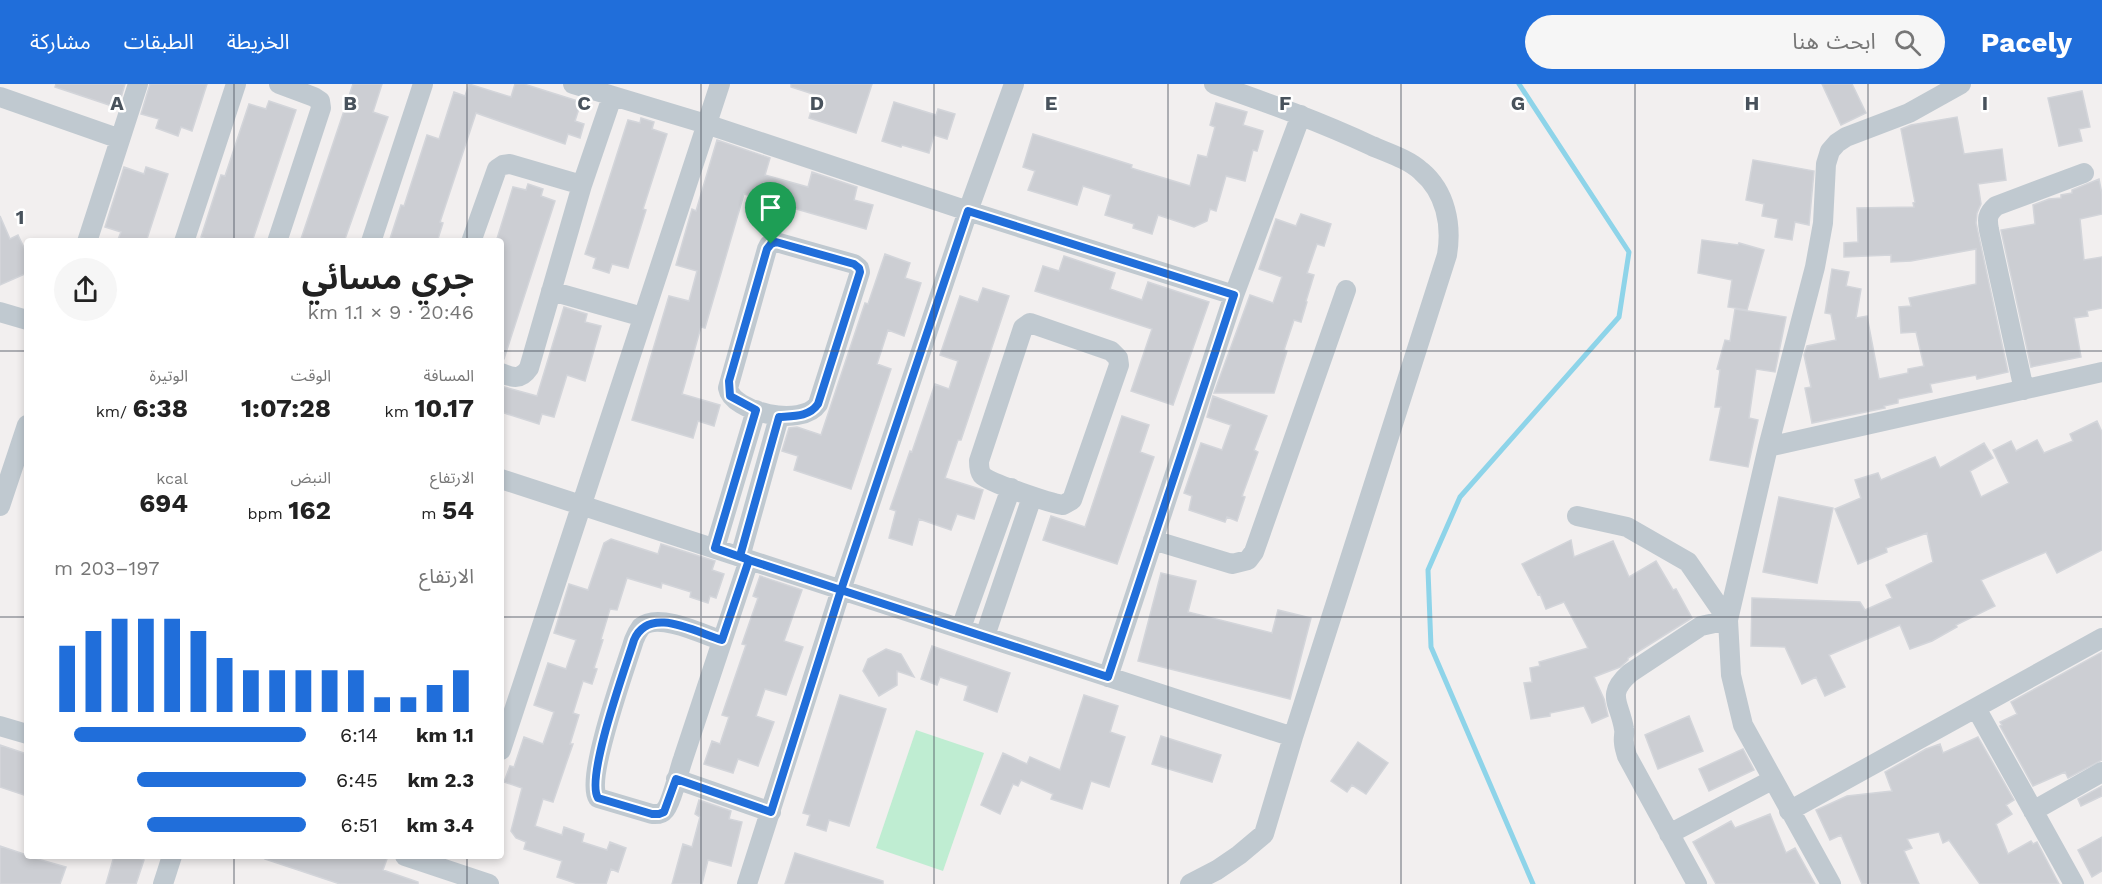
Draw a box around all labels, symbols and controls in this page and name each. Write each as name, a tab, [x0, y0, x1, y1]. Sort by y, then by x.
search box	[1525, 15, 1945, 69]
icon: search	[1891, 26, 1924, 59]
text: Pacely	[1981, 26, 2072, 59]
text: مشاركة	[30, 29, 91, 54]
text: الطبقات	[124, 29, 194, 54]
text: الخريطة	[227, 29, 290, 54]
text: ابحث هنا	[1792, 29, 1876, 54]
text: A	[110, 91, 124, 115]
text: B	[343, 91, 357, 115]
text: C	[577, 91, 591, 115]
text: D	[810, 91, 824, 115]
text: E	[1045, 91, 1057, 115]
text: F	[1279, 91, 1291, 115]
text: G	[1511, 91, 1525, 115]
text: H	[1745, 91, 1759, 115]
text: I	[1982, 91, 1988, 115]
pin	[745, 182, 796, 244]
icon: arrive	[754, 191, 787, 224]
text: 1	[16, 205, 24, 229]
button: share	[54, 258, 117, 321]
text: جري مسائي	[302, 258, 474, 297]
text: 20:46 · 9 × 1.1 km	[308, 300, 474, 324]
text: الوتيرة	[150, 366, 188, 385]
text: الوقت	[291, 366, 331, 385]
text: المسافة	[424, 366, 474, 385]
text: 6:38	[132, 393, 188, 423]
text: 1:07:28	[241, 393, 331, 423]
text: 10.17	[414, 393, 474, 423]
text: /km	[96, 402, 132, 421]
text: km	[385, 402, 414, 421]
text: النبض	[290, 468, 331, 487]
text: الارتفاع	[430, 468, 474, 487]
text: kcal	[156, 469, 188, 488]
text: 694	[139, 488, 188, 518]
text: 162	[288, 495, 331, 525]
text: 54	[442, 495, 474, 525]
text: bpm	[248, 504, 288, 523]
text: m	[421, 504, 442, 523]
text: 197–203 m	[54, 556, 160, 580]
text: الارتفاع	[419, 564, 474, 588]
text: 6:14	[340, 723, 378, 747]
text: 1.1 km	[416, 723, 474, 747]
text: 6:45	[336, 768, 378, 792]
text: 2.3 km	[407, 768, 474, 792]
text: 6:51	[340, 813, 378, 837]
text: 3.4 km	[407, 813, 474, 837]

